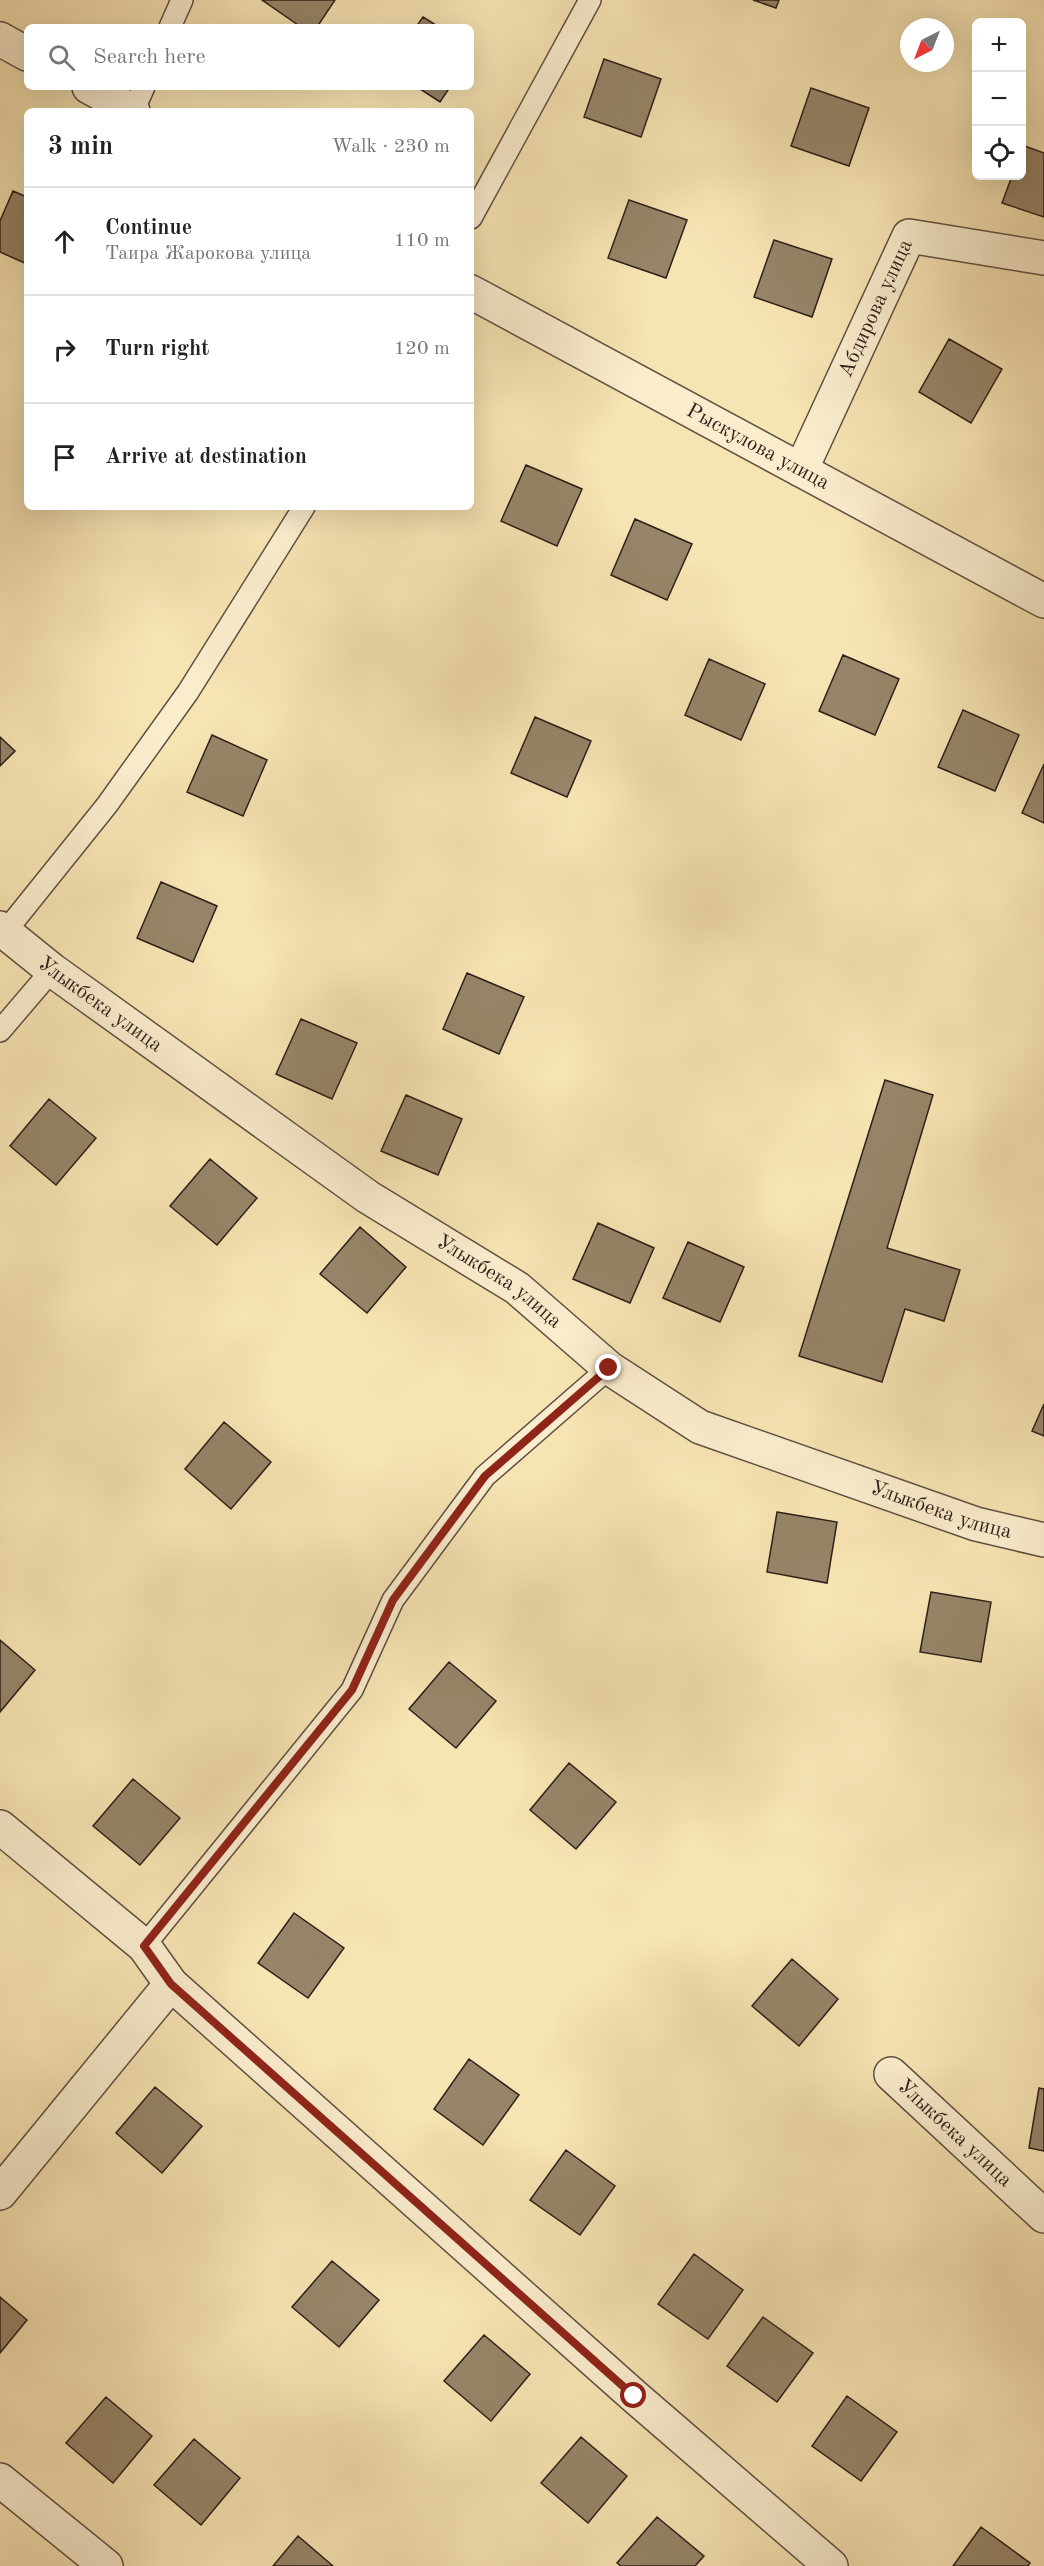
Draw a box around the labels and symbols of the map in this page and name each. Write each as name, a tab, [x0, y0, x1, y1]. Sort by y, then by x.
north arrow	[900, 18, 954, 72]
street label: Абдирова улица	[835, 236, 916, 381]
street label: Рыскулова улица	[683, 400, 833, 494]
street label: Улыкбека улица	[34, 953, 166, 1056]
street label: Улыкбека улица	[433, 1231, 566, 1332]
route end	[595, 1354, 621, 1380]
street label: Улыкбека улица	[867, 1477, 1014, 1543]
street label: Улыкбека улица	[893, 2075, 1016, 2191]
route start	[620, 2382, 646, 2408]

